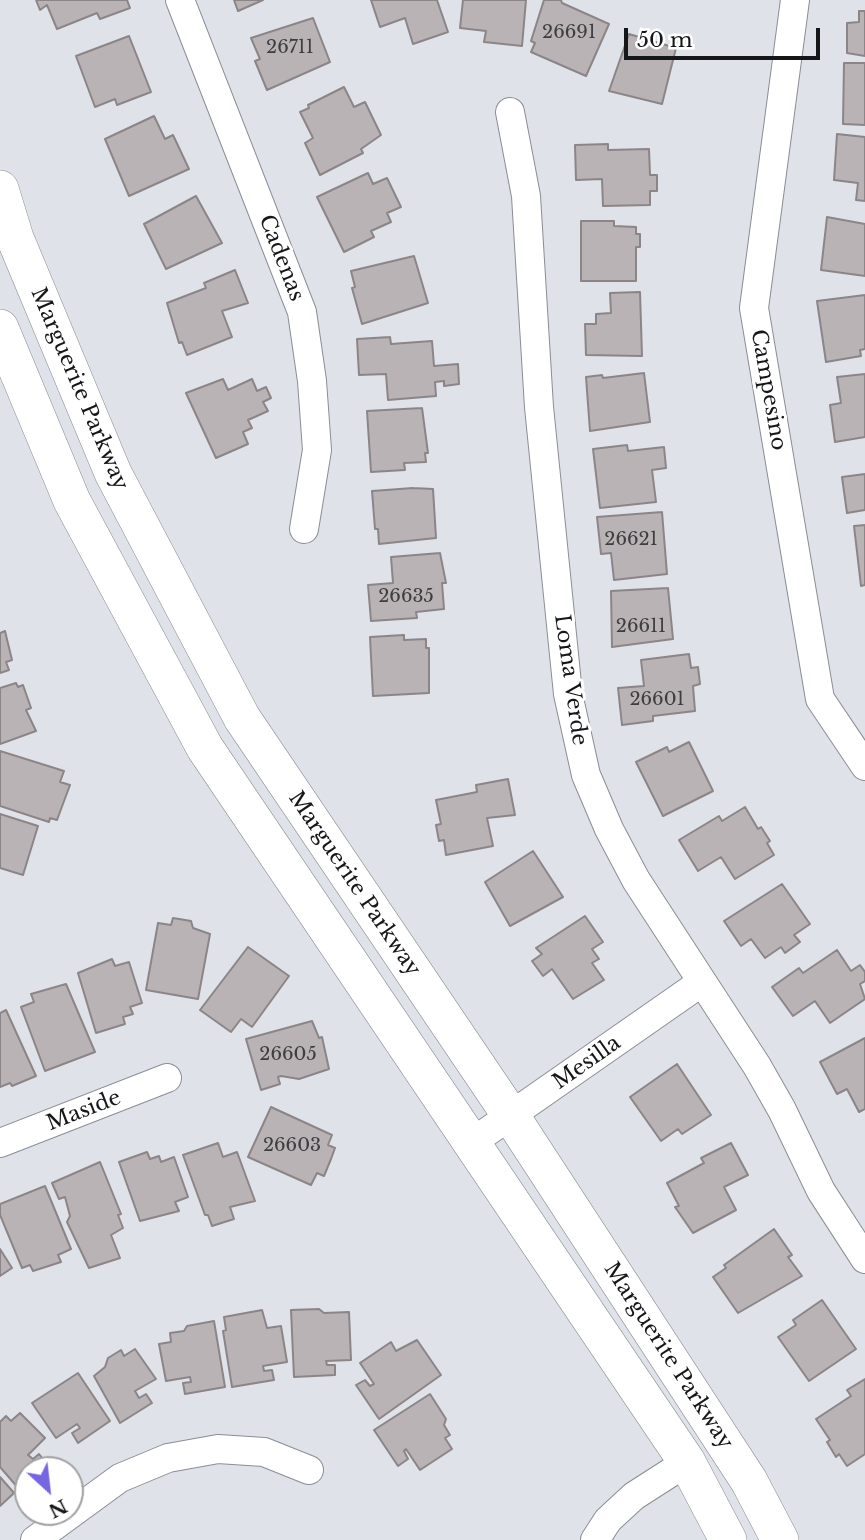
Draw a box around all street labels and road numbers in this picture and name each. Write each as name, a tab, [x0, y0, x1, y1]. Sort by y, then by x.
street label: Cadenas	[253, 211, 309, 305]
street label: Marguerite Parkway	[25, 284, 133, 494]
street label: Campesino	[745, 328, 791, 452]
street label: Loma Verde	[548, 613, 592, 747]
street label: Marguerite Parkway	[283, 787, 425, 981]
street label: Mesilla	[548, 1031, 626, 1095]
street label: Maside	[43, 1085, 125, 1137]
street label: Marguerite Parkway	[598, 1258, 738, 1454]

